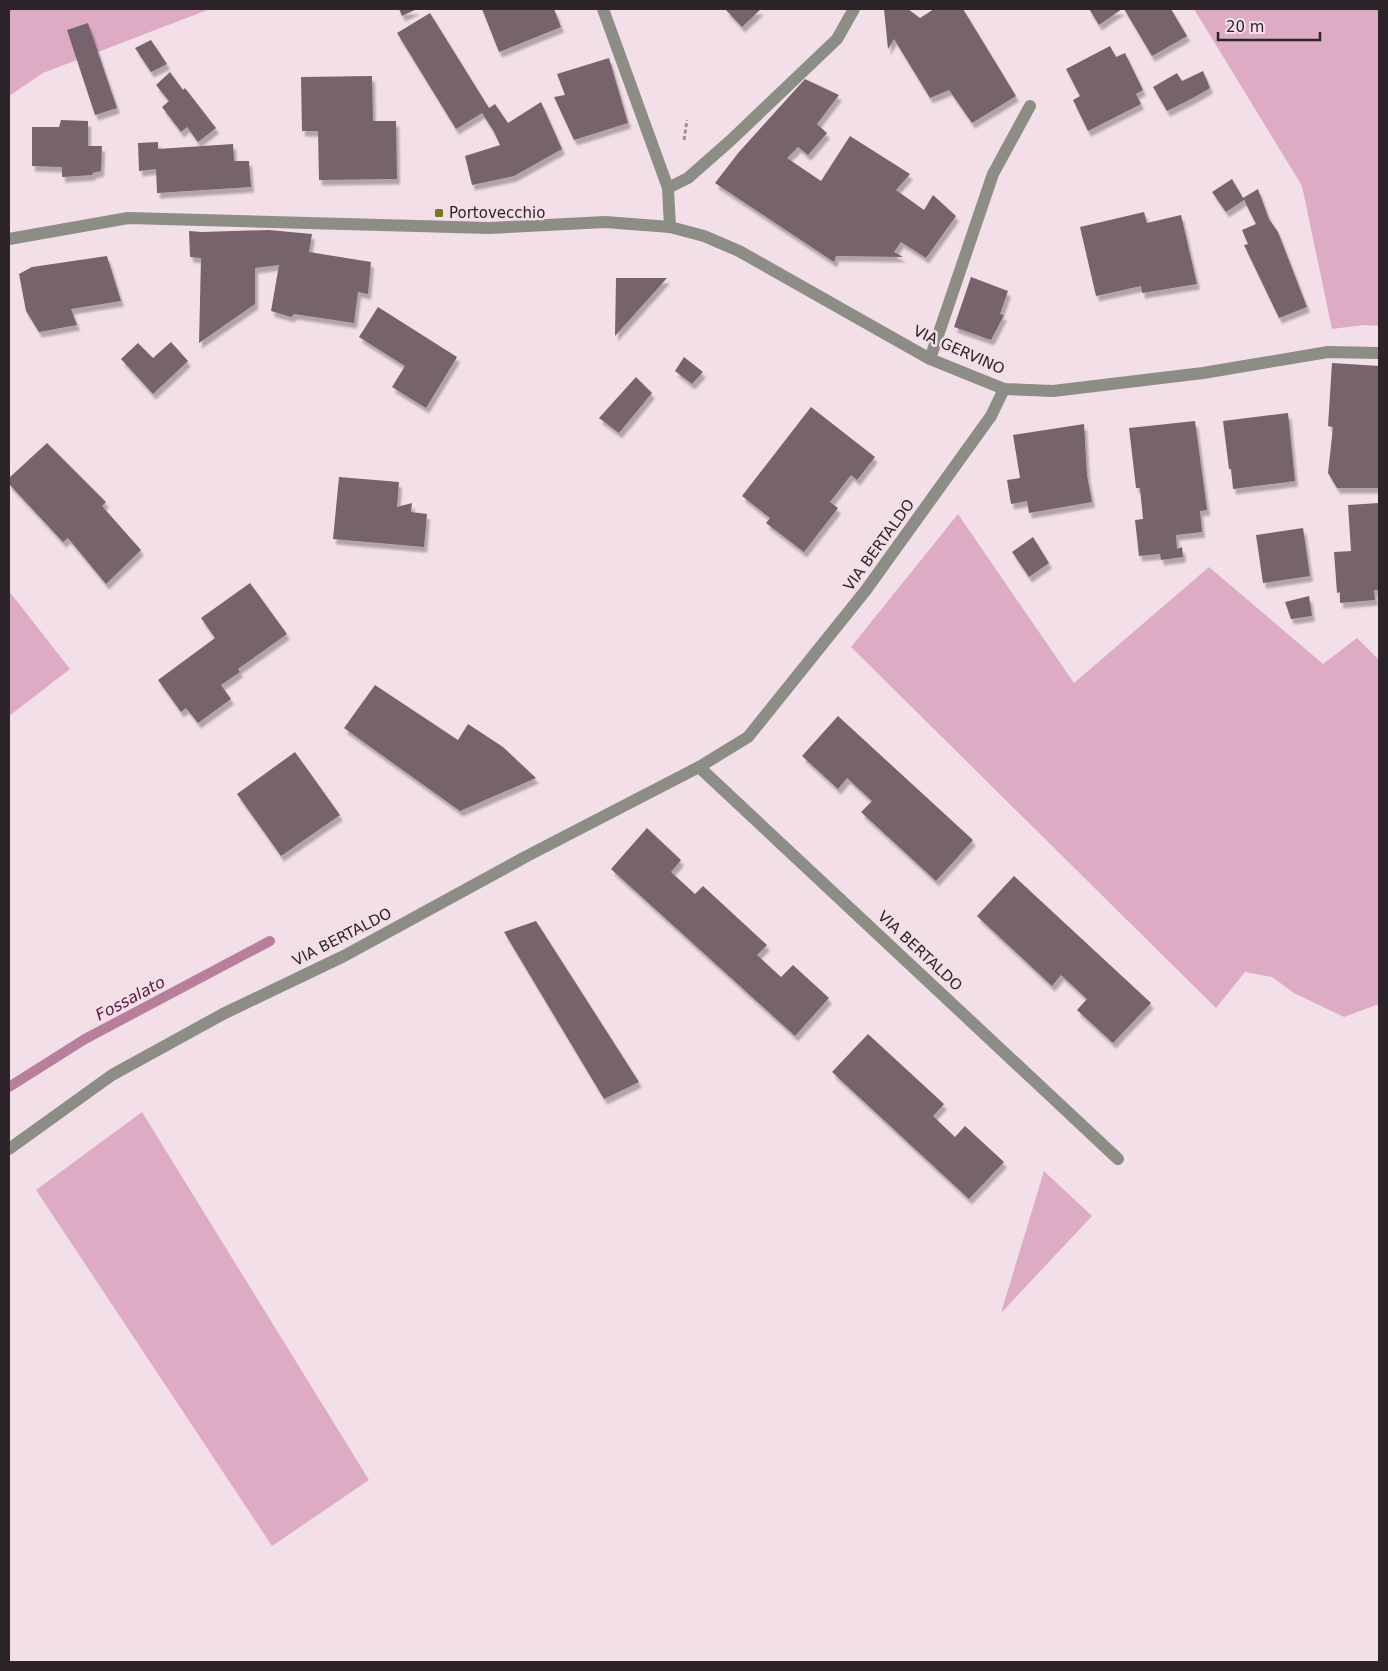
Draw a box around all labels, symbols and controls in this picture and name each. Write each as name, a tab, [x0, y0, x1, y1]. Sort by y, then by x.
scale bar	[1218, 10, 1320, 42]
text: 20 m	[1226, 18, 1264, 36]
place label: Portovecchio	[449, 204, 545, 222]
marker: Portovecchio	[433, 207, 445, 219]
street label: VIA GERVINO	[911, 322, 1007, 378]
street label: VIA BERTALDO	[840, 496, 918, 594]
street label: VIA BERTALDO	[289, 904, 395, 970]
street label: VIA BERTALDO	[874, 907, 966, 995]
water label: Fossalato	[92, 972, 168, 1025]

